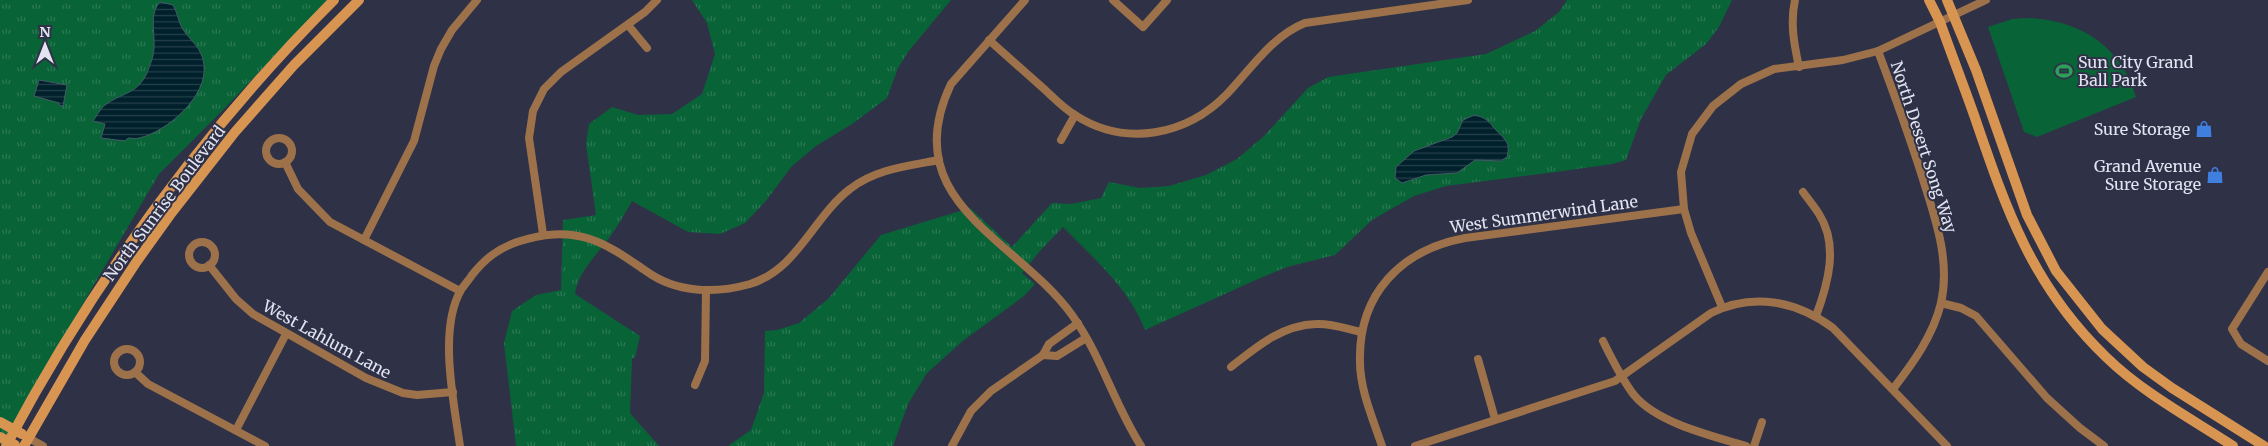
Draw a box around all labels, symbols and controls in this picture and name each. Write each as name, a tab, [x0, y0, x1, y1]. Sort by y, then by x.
north arrow	[20, 20, 70, 70]
text: N	[39, 23, 51, 41]
place label: Sun City Grand Ball Park	[2078, 52, 2194, 90]
street label: North Desert Song Way	[1887, 59, 1961, 236]
sports icon: Sun City Grand Ball Park	[2054, 61, 2074, 81]
place label: Sure Storage	[2094, 119, 2190, 139]
shop icon: Sure Storage	[2194, 119, 2214, 139]
street label: North Sunrise Boulevard	[99, 121, 229, 285]
place label: Grand Avenue Sure Storage	[2094, 156, 2201, 194]
shop icon: Grand Avenue Sure Storage	[2205, 165, 2225, 185]
street label: West Summerwind Lane	[1448, 191, 1639, 237]
street label: West Lahlum Lane	[259, 295, 395, 383]

